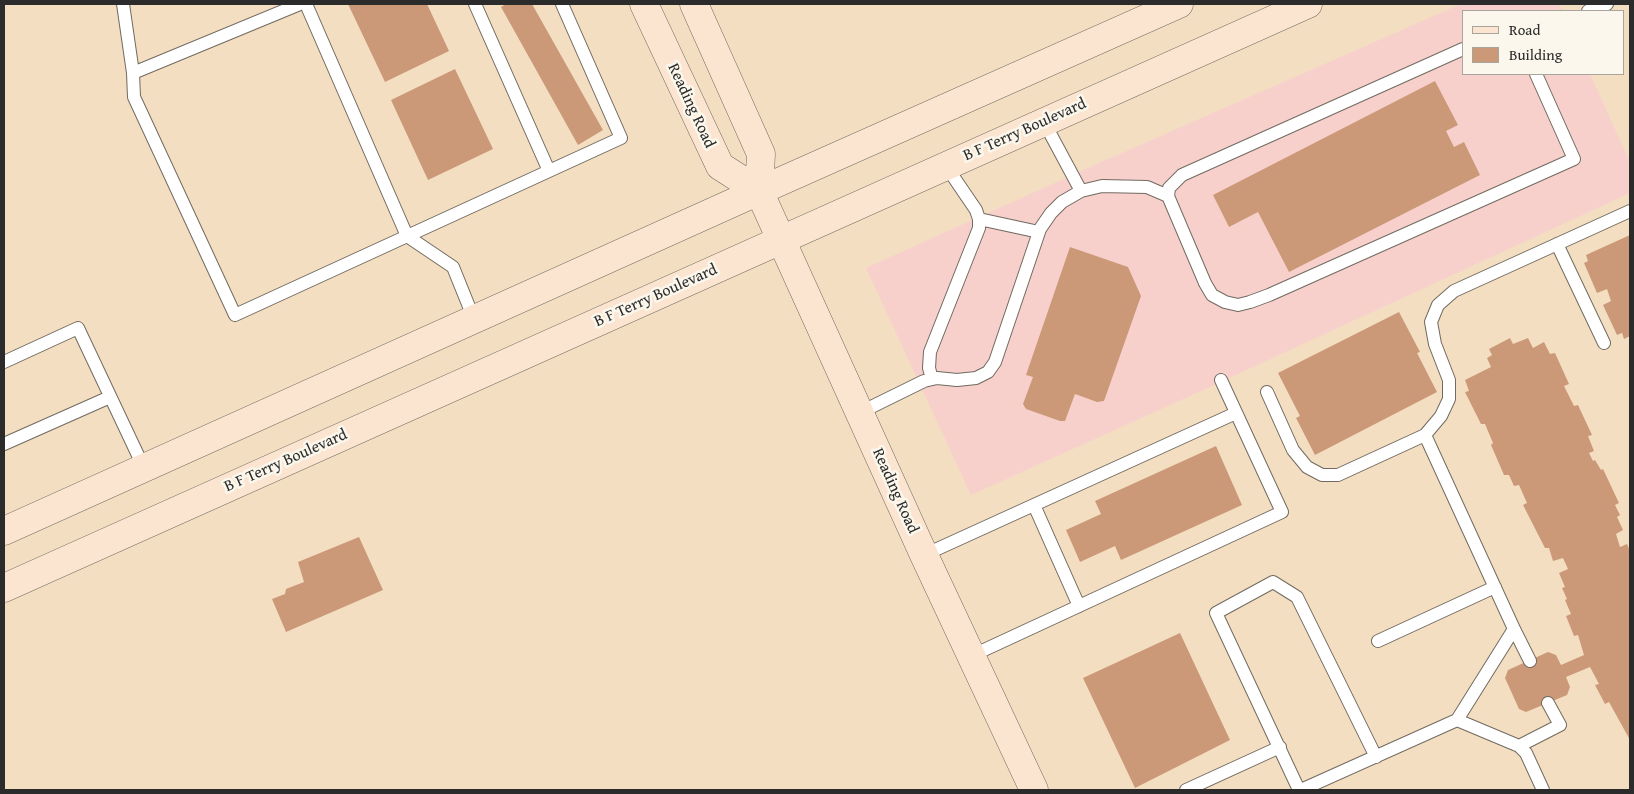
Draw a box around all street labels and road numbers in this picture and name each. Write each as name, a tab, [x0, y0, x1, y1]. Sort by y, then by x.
street label: Reading Road	[663, 61, 719, 151]
street label: B F Terry Boulevard	[961, 94, 1089, 166]
street label: B F Terry Boulevard	[592, 260, 720, 332]
street label: B F Terry Boulevard	[222, 425, 350, 497]
street label: Reading Road	[868, 445, 922, 537]

